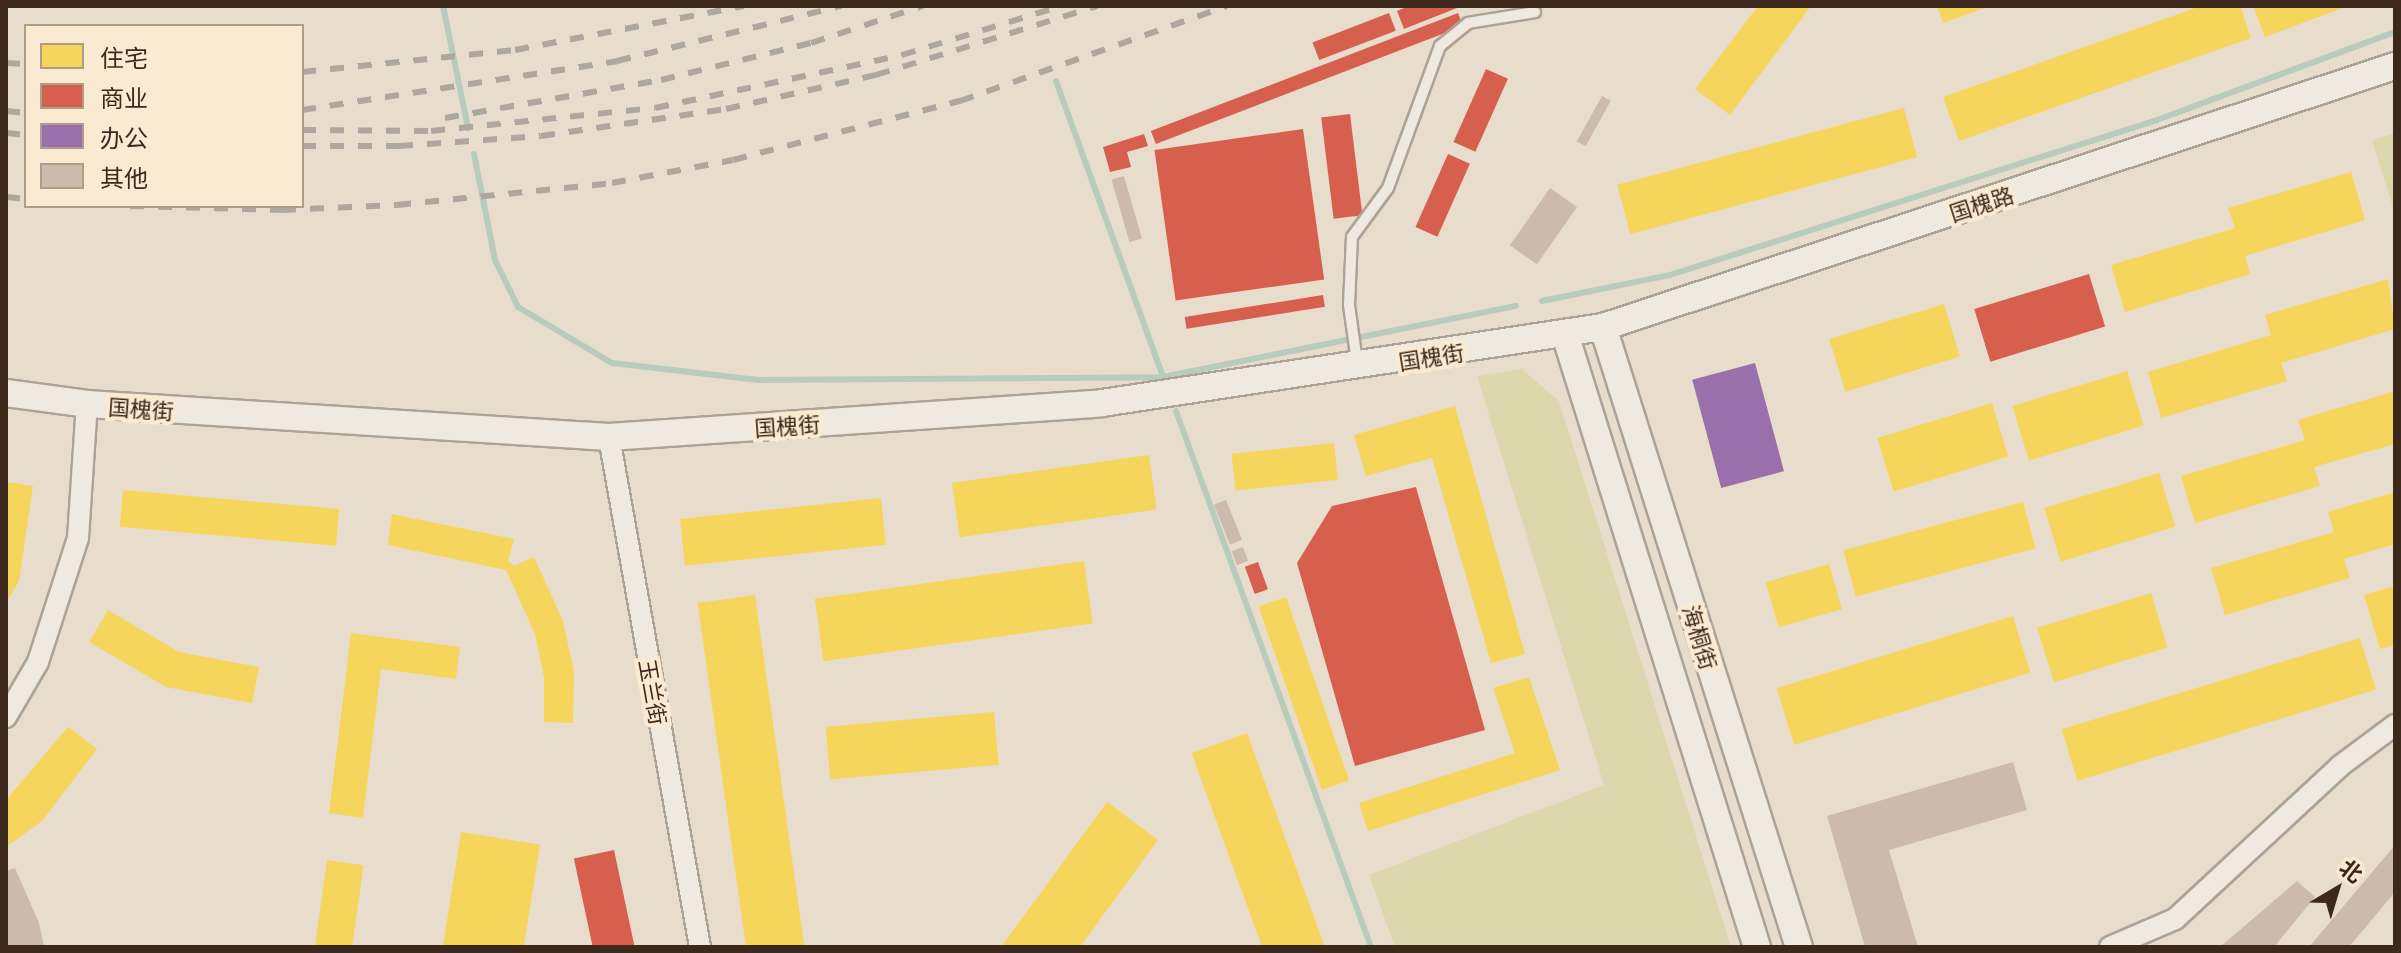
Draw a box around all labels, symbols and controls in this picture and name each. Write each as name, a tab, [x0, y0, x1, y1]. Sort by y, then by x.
legend	[24, 24, 304, 208]
text: 住宅	[100, 39, 148, 74]
text: 商业	[100, 79, 148, 114]
text: 办公	[100, 119, 148, 154]
text: 其他	[100, 159, 148, 194]
street label: 国槐路	[1946, 180, 2016, 226]
street label: 国槐街	[1396, 338, 1466, 374]
street label: 国槐街	[107, 393, 175, 423]
street label: 国槐街	[753, 410, 821, 440]
street label: 海桐街	[1679, 602, 1723, 672]
street label: 玉兰街	[635, 657, 673, 727]
north arrow	[2297, 849, 2377, 929]
text: 北	[2333, 850, 2371, 889]

